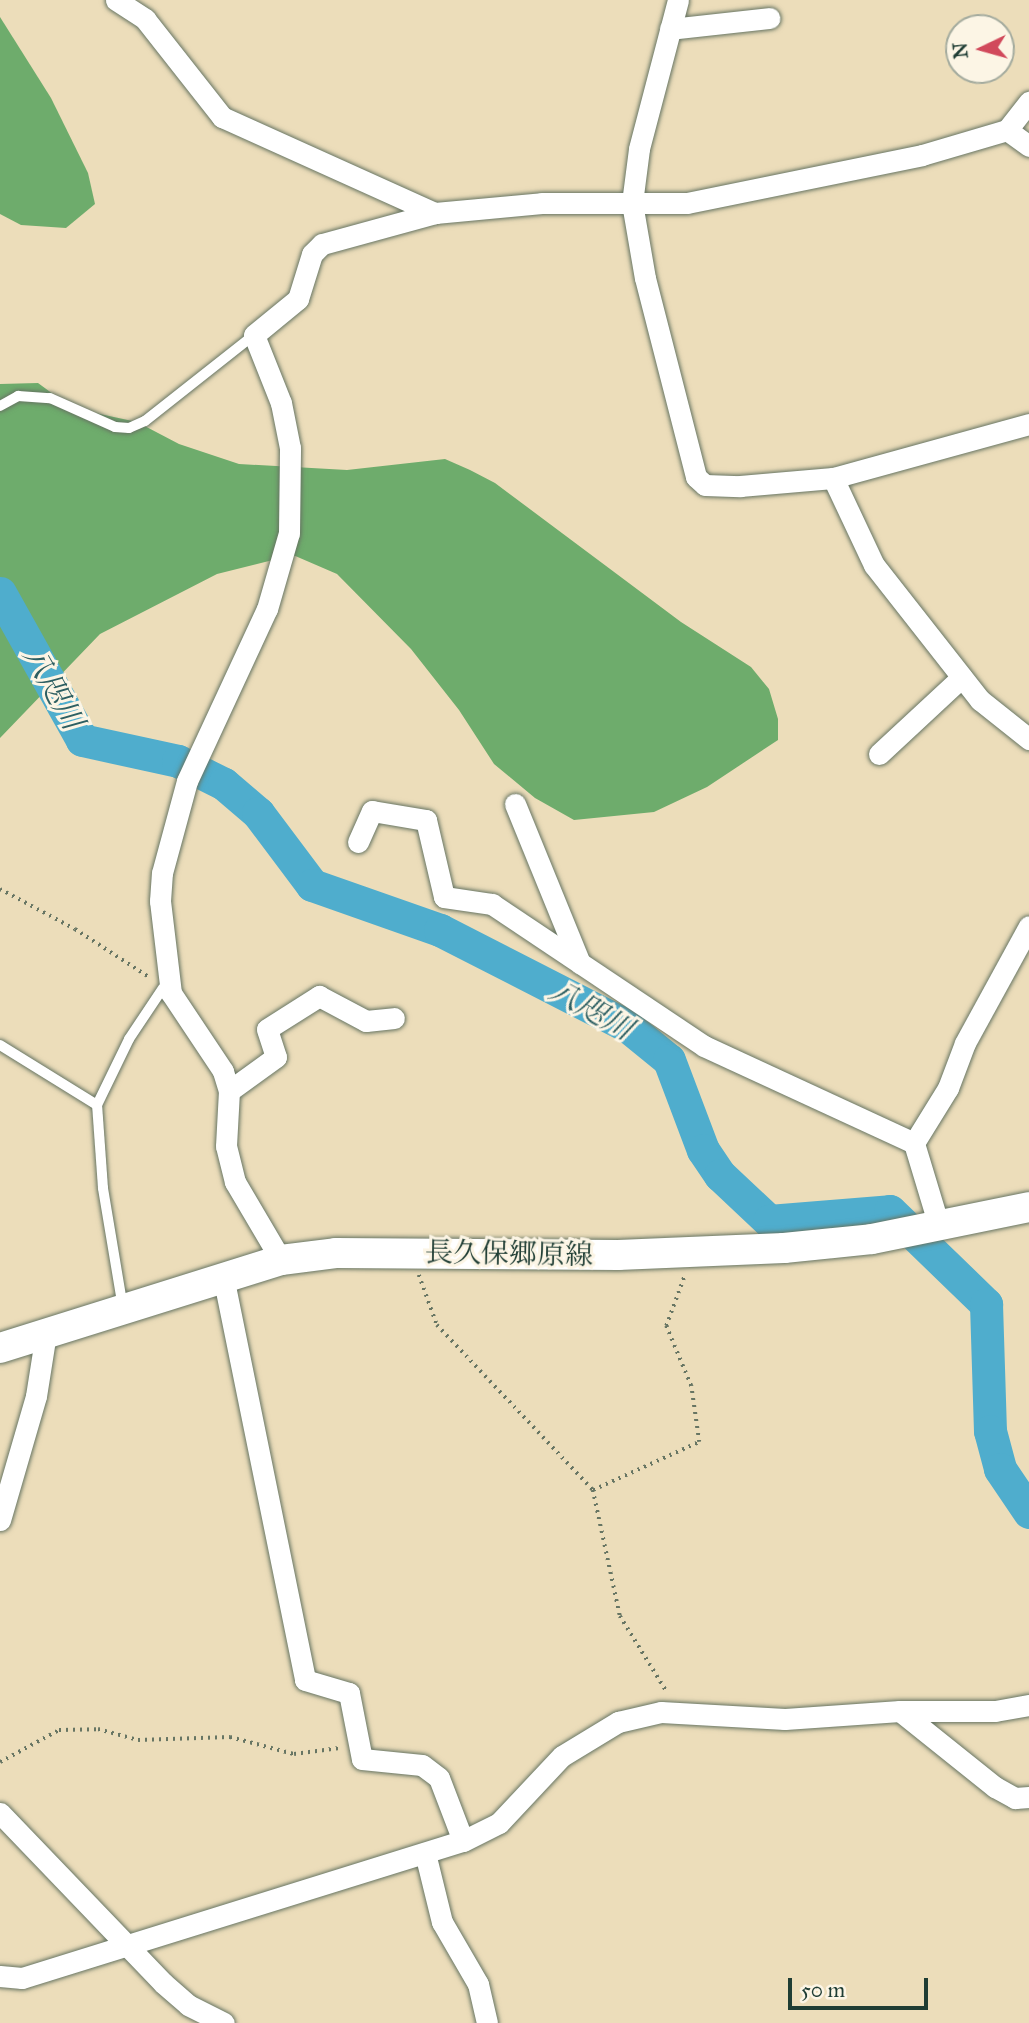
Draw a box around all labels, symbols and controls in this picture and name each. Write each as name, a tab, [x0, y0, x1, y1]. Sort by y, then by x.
north arrow	[945, 14, 1015, 84]
text: N	[948, 42, 973, 60]
water label: 八咫川	[15, 640, 91, 736]
water label: 八咫川	[543, 972, 639, 1048]
street label: 長久保郷原線	[425, 1236, 593, 1272]
scale bar	[791, 1964, 931, 2008]
text: 50 m	[801, 1977, 845, 2003]

